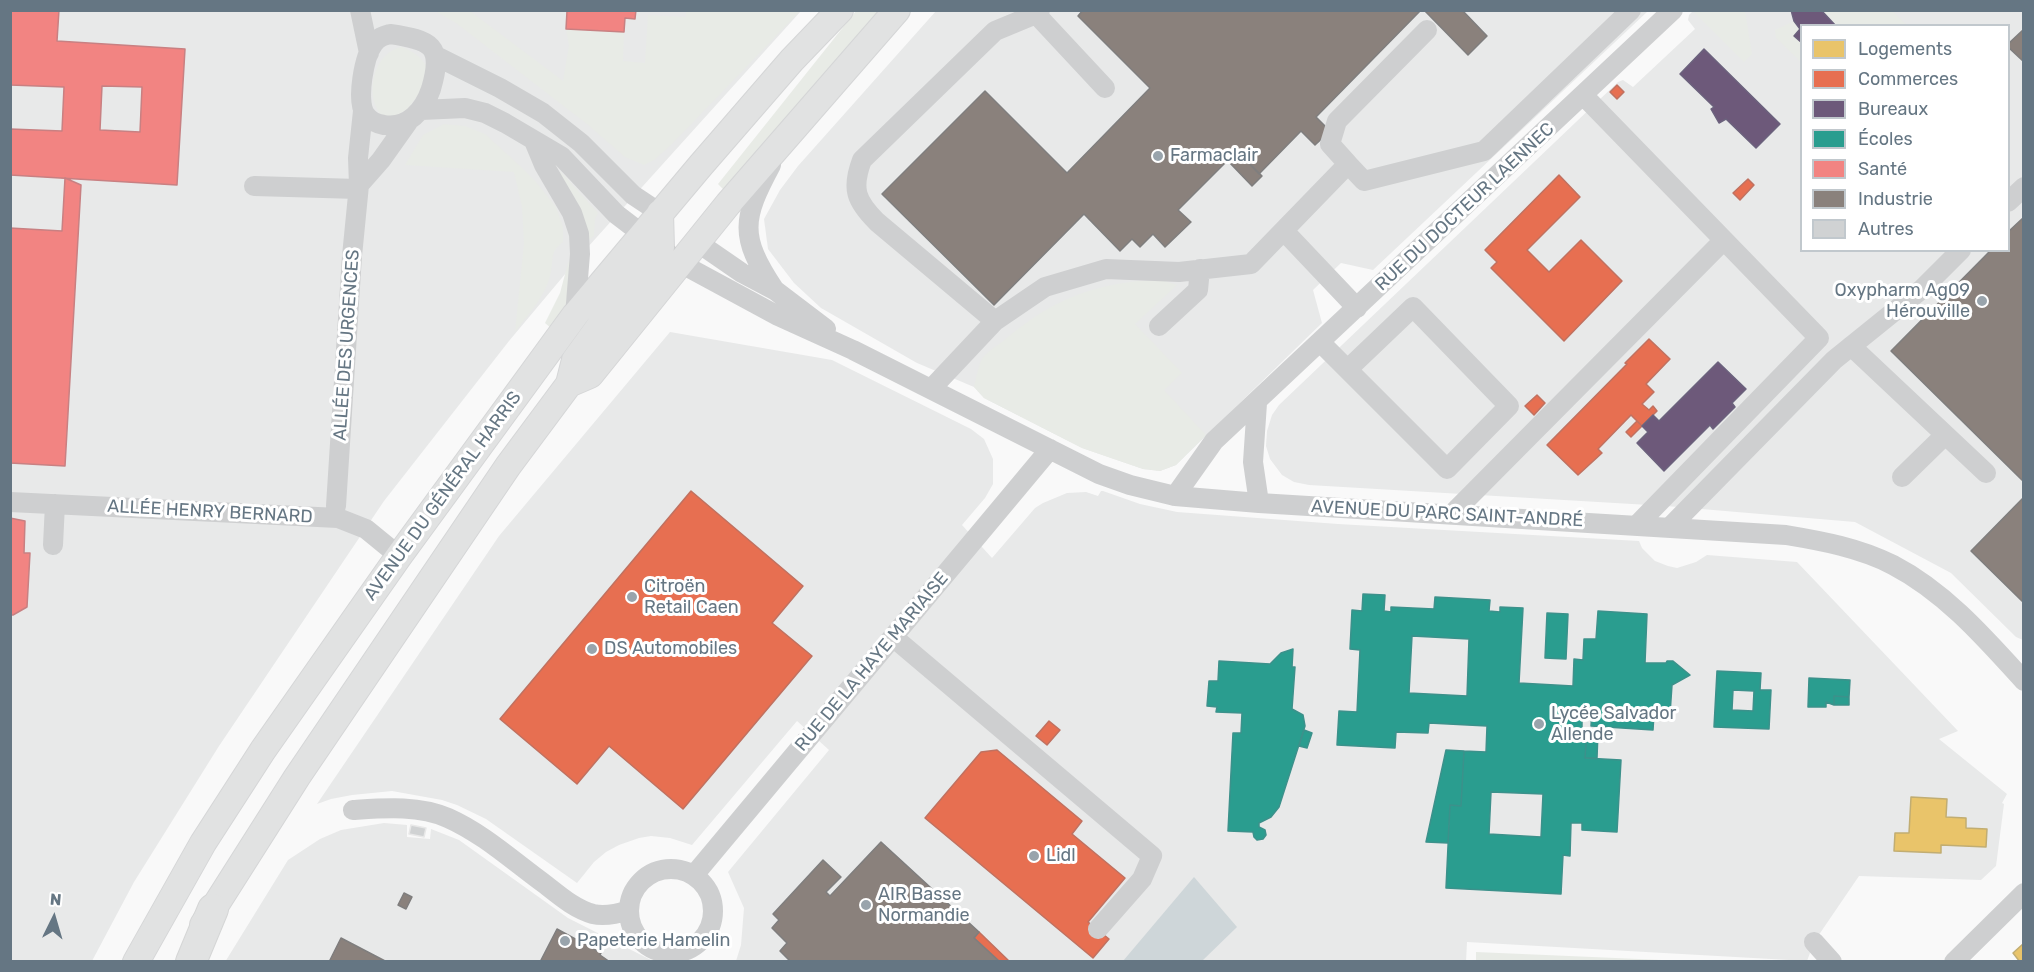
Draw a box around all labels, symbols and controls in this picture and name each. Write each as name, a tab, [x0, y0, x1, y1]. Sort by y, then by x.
legend	[1800, 24, 2010, 252]
text: Logements	[1858, 38, 1952, 60]
text: Commerces	[1858, 68, 1958, 90]
text: Bureaux	[1858, 98, 1928, 120]
street label: RUE DU DOCTEUR LAENNEC	[1371, 118, 1559, 296]
text: Écoles	[1858, 128, 1913, 150]
place label: Farmaclair	[1170, 145, 1258, 167]
marker: Farmaclair	[1151, 149, 1165, 163]
text: Santé	[1858, 158, 1907, 180]
text: Industrie	[1858, 188, 1933, 210]
text: Autres	[1858, 218, 1914, 240]
street label: ALLÉE DES URGENCES	[330, 249, 364, 441]
place label: Oxypharm Ag09 Hérouville	[1835, 280, 1970, 322]
marker: Oxypharm Ag09 Hérouville	[1975, 294, 1989, 308]
street label: AVENUE DU GÉNÉRAL HARRIS	[360, 387, 526, 605]
street label: ALLÉE HENRY BERNARD	[107, 496, 313, 528]
street label: AVENUE DU PARC SAINT-ANDRÉ	[1310, 496, 1584, 532]
street label: RUE DE LA HAYE MARIAISE	[791, 568, 953, 756]
place label: Citroën Retail Caen	[644, 576, 739, 618]
marker: Citroën Retail Caen	[625, 590, 639, 604]
place label: DS Automobiles	[604, 638, 737, 660]
marker: DS Automobiles	[585, 642, 599, 656]
place label: Lycée Salvador Allende	[1551, 703, 1676, 746]
marker: Lycée Salvador Allende	[1532, 717, 1546, 731]
place label: Lidl	[1046, 845, 1076, 867]
marker: Lidl	[1027, 849, 1041, 863]
place label: AIR Basse Normandie	[878, 884, 970, 926]
north arrow	[24, 888, 84, 948]
text: N	[49, 890, 62, 910]
marker: AIR Basse Normandie	[859, 898, 873, 912]
place label: Papeterie Hamelin	[577, 930, 730, 952]
marker: Papeterie Hamelin	[558, 934, 572, 948]

